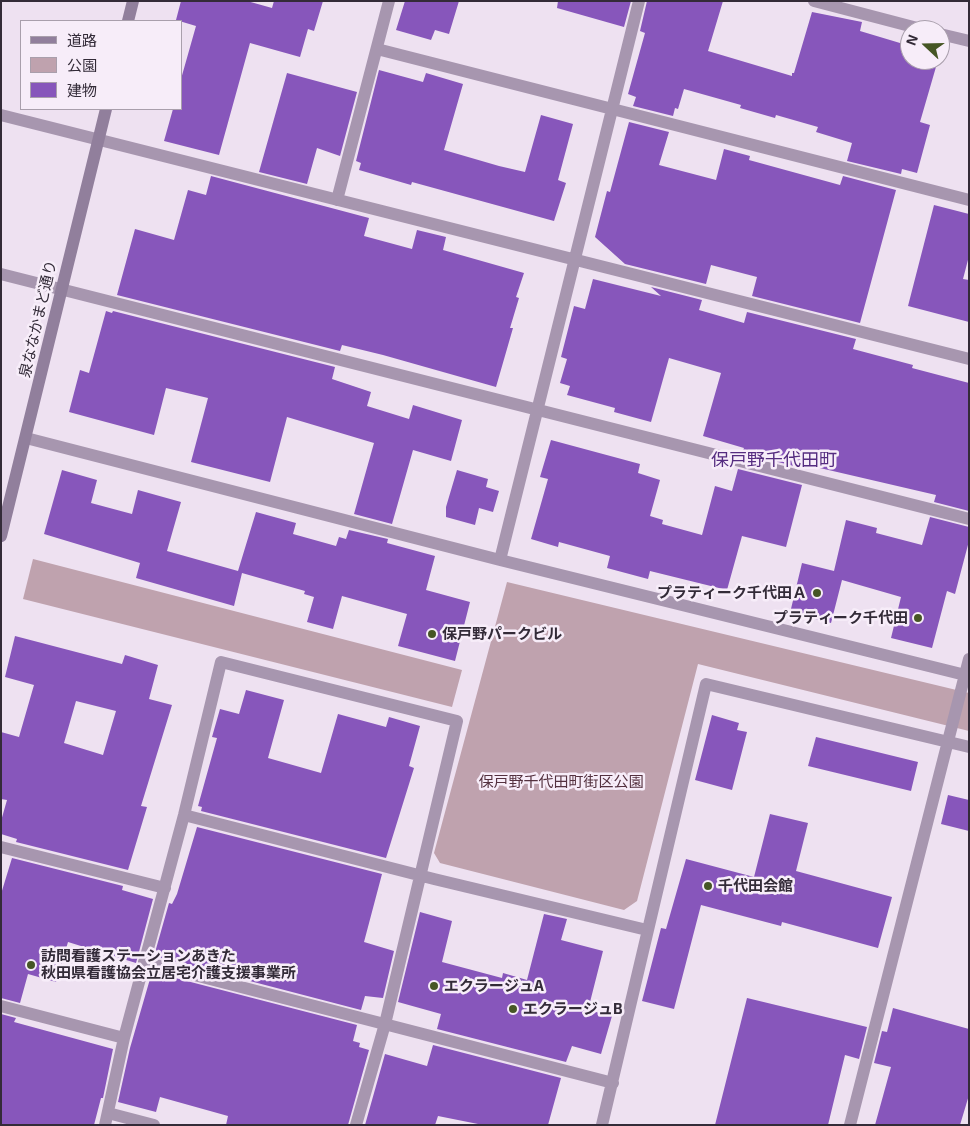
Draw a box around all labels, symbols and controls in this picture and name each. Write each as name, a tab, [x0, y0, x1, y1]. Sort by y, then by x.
legend	[20, 20, 182, 110]
north arrow	[900, 20, 950, 70]
text: 道路	[67, 31, 97, 49]
text: N	[902, 32, 921, 48]
text: 公園	[67, 56, 97, 74]
text: 建物	[67, 81, 97, 99]
street label: 泉ななかまど通り	[16, 259, 60, 379]
district label: 保戸野千代田町	[711, 449, 837, 471]
place label: プラティーク千代田Ａ	[657, 584, 807, 602]
marker: プラティーク千代田Ａ	[811, 587, 823, 599]
place label: プラティーク千代田	[773, 609, 908, 627]
marker: プラティーク千代田	[912, 612, 924, 624]
place label: 保戸野パークビル	[442, 625, 562, 643]
marker: 保戸野パークビル	[426, 628, 438, 640]
park label: 保戸野千代田町街区公園	[479, 773, 643, 791]
place label: 千代田会館	[718, 877, 793, 895]
marker: 千代田会館	[702, 880, 714, 892]
place label: 訪問看護ステーションあきた 秋田県看護協会立居宅介護支援事業所	[41, 947, 296, 982]
marker: 訪問看護ステーションあきた 秋田県看護協会立居宅介護支援事業所	[25, 959, 37, 971]
place label: エクラージュA	[444, 977, 544, 995]
marker: エクラージュA	[428, 980, 440, 992]
place label: エクラージュB	[523, 1000, 623, 1018]
marker: エクラージュB	[507, 1003, 519, 1015]

